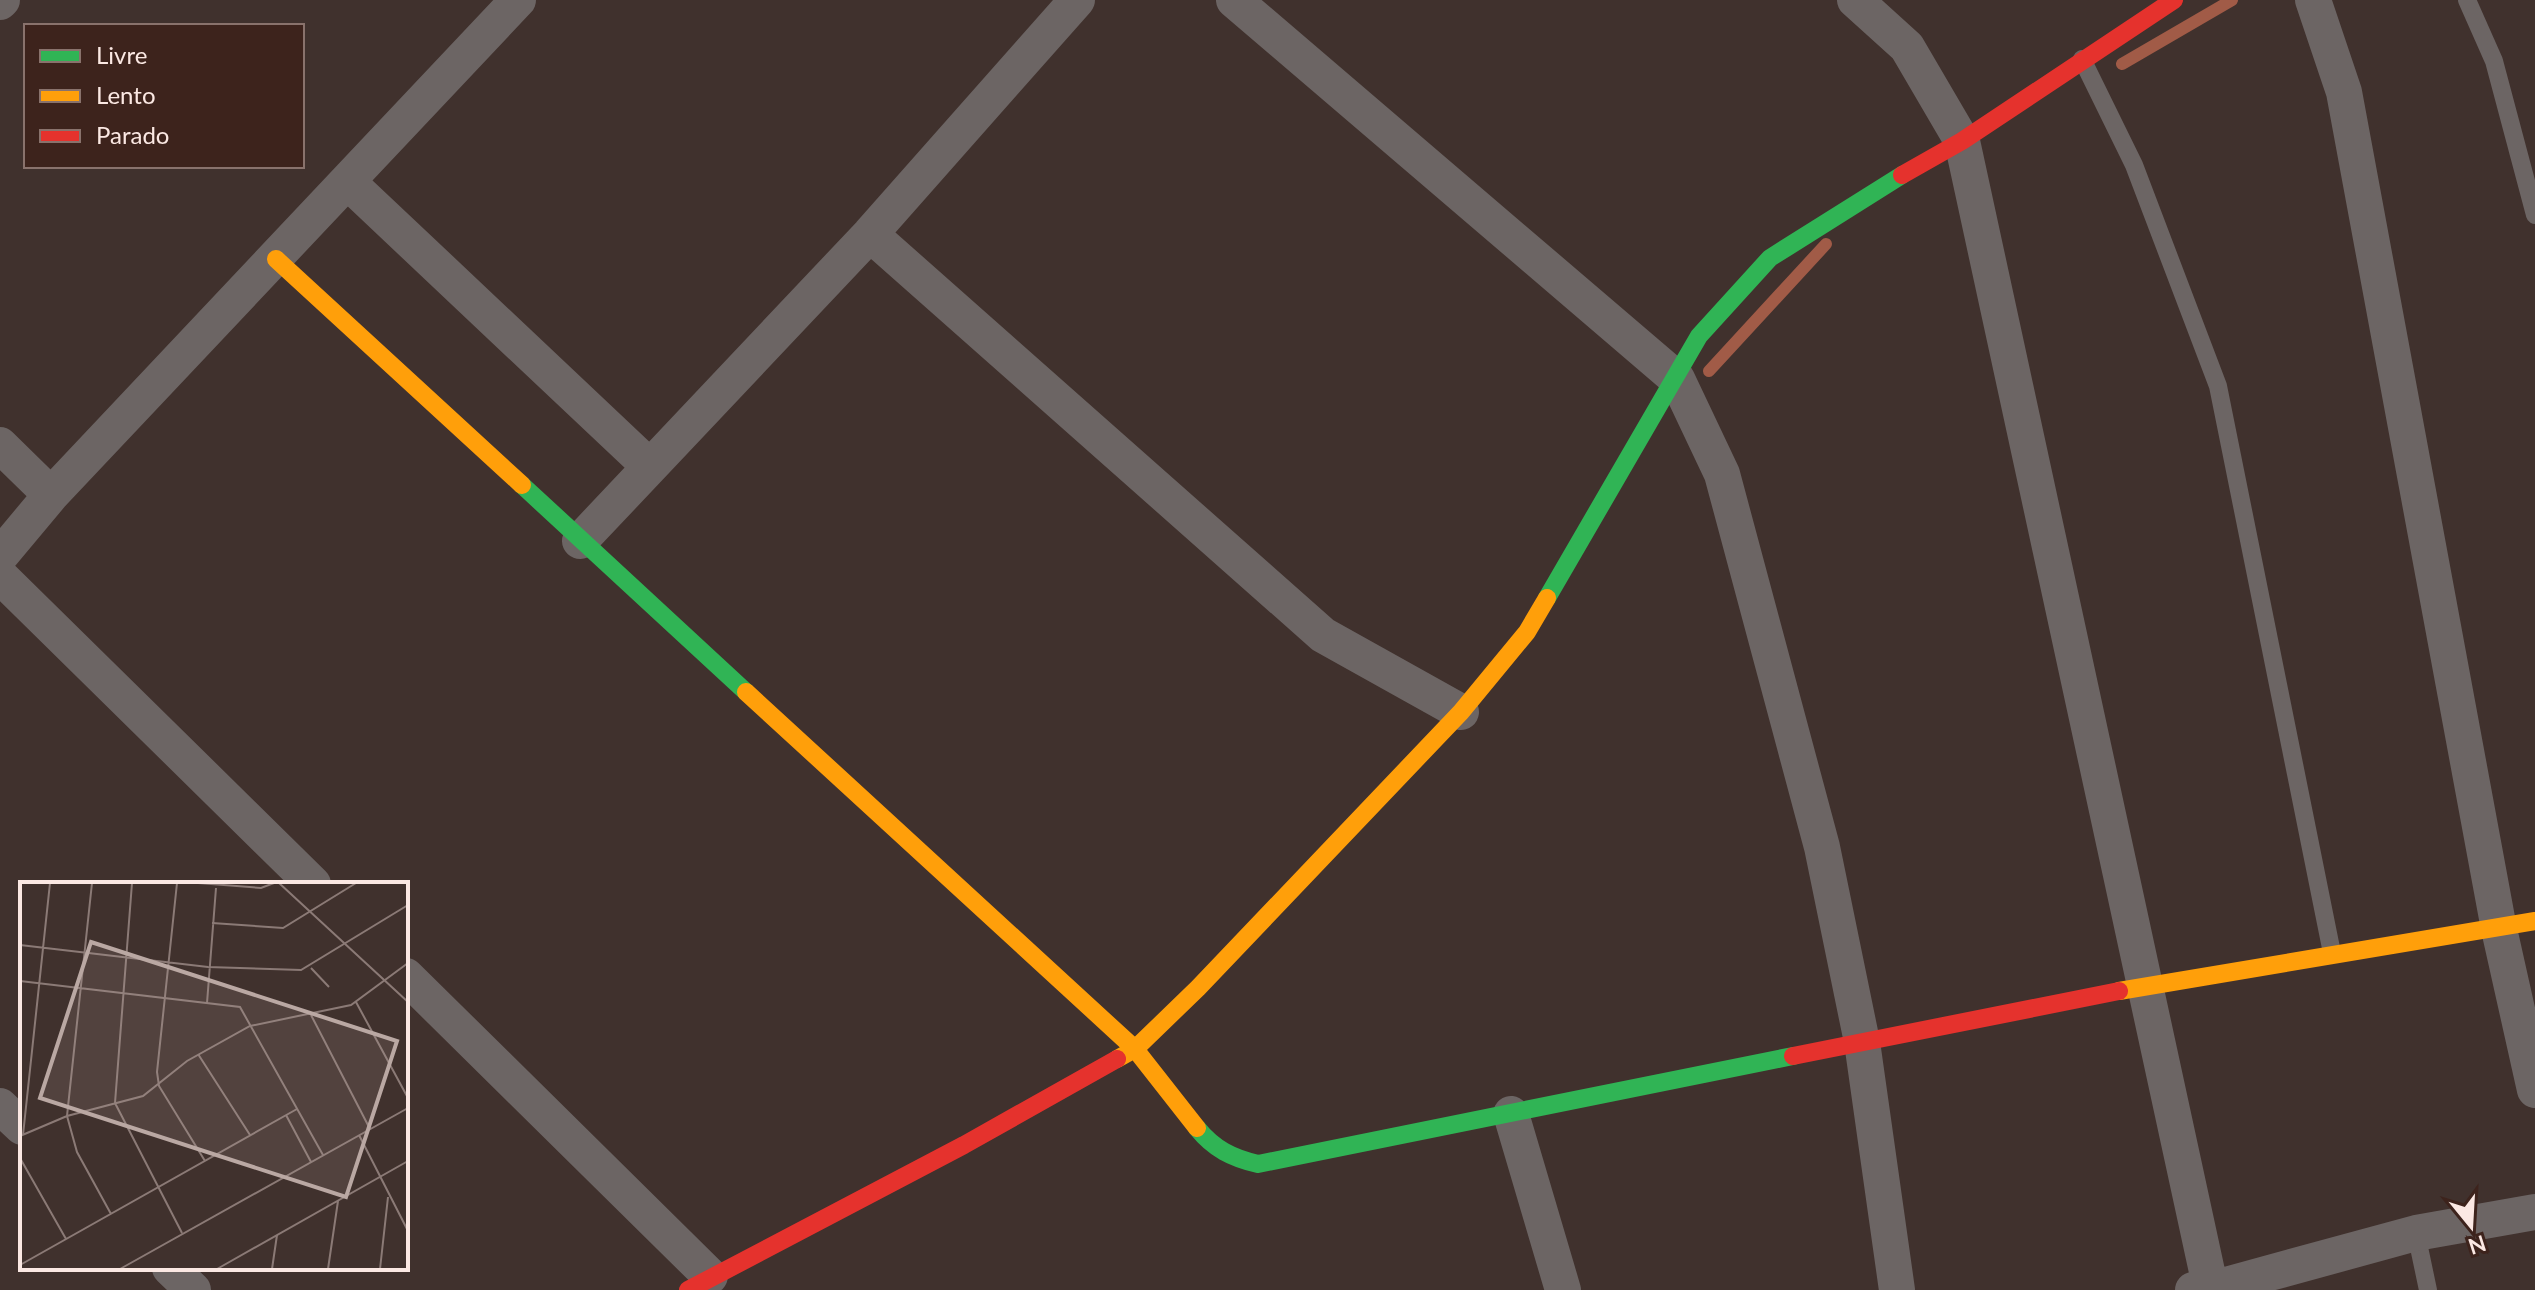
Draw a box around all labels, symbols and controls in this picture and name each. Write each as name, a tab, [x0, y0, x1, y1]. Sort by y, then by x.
legend	[24, 24, 304, 168]
text: Livre	[96, 40, 147, 69]
text: Lento	[96, 80, 156, 109]
text: Parado	[96, 120, 169, 149]
inset map	[20, 882, 408, 1270]
north arrow	[2431, 1186, 2511, 1266]
text: N	[2465, 1230, 2490, 1261]

